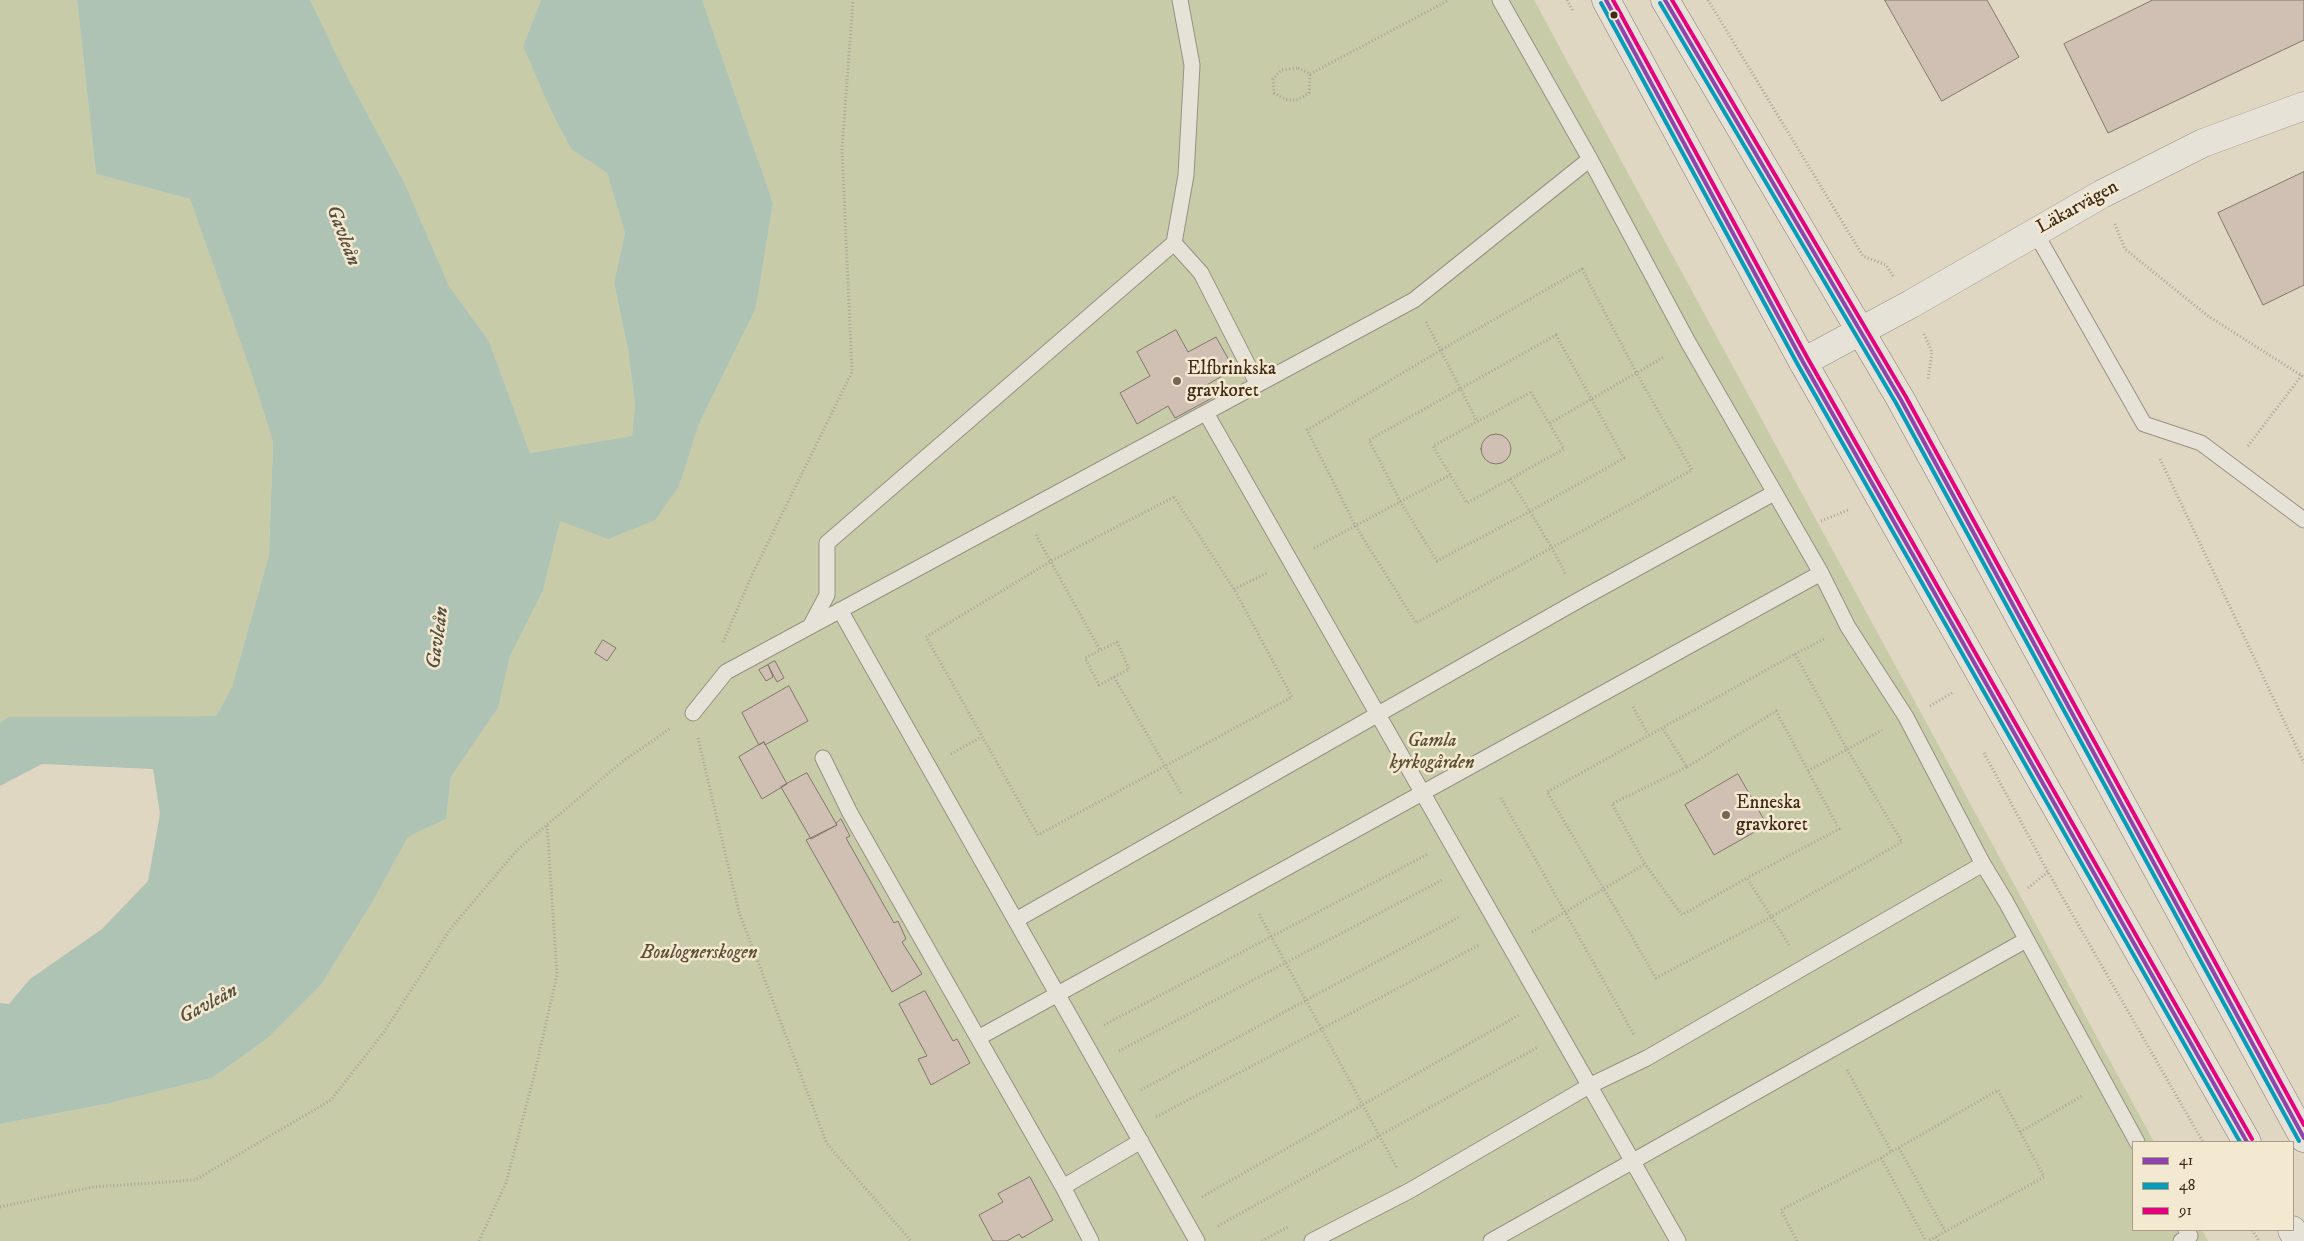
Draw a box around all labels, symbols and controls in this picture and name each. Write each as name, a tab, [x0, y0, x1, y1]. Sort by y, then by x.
unlabelled marker	[1609, 10, 1619, 20]
street label: Läkarvägen	[2033, 176, 2123, 240]
water label: Gavleån	[319, 202, 365, 270]
place label: Elfbrinkska gravkoret	[1187, 359, 1276, 403]
marker: Elfbrinkska gravkoret	[1171, 375, 1183, 387]
water label: Gavleån	[423, 605, 455, 671]
park label: Gamla kyrkogården	[1390, 731, 1474, 775]
place label: Enneska gravkoret	[1736, 793, 1808, 837]
marker: Enneska gravkoret	[1720, 809, 1732, 821]
park label: Boulognerskogen	[641, 943, 757, 965]
water label: Gavleån	[176, 980, 242, 1030]
legend	[2132, 1141, 2294, 1231]
text: 41	[2179, 1151, 2193, 1170]
text: 48	[2179, 1176, 2195, 1195]
text: 91	[2179, 1201, 2192, 1220]

